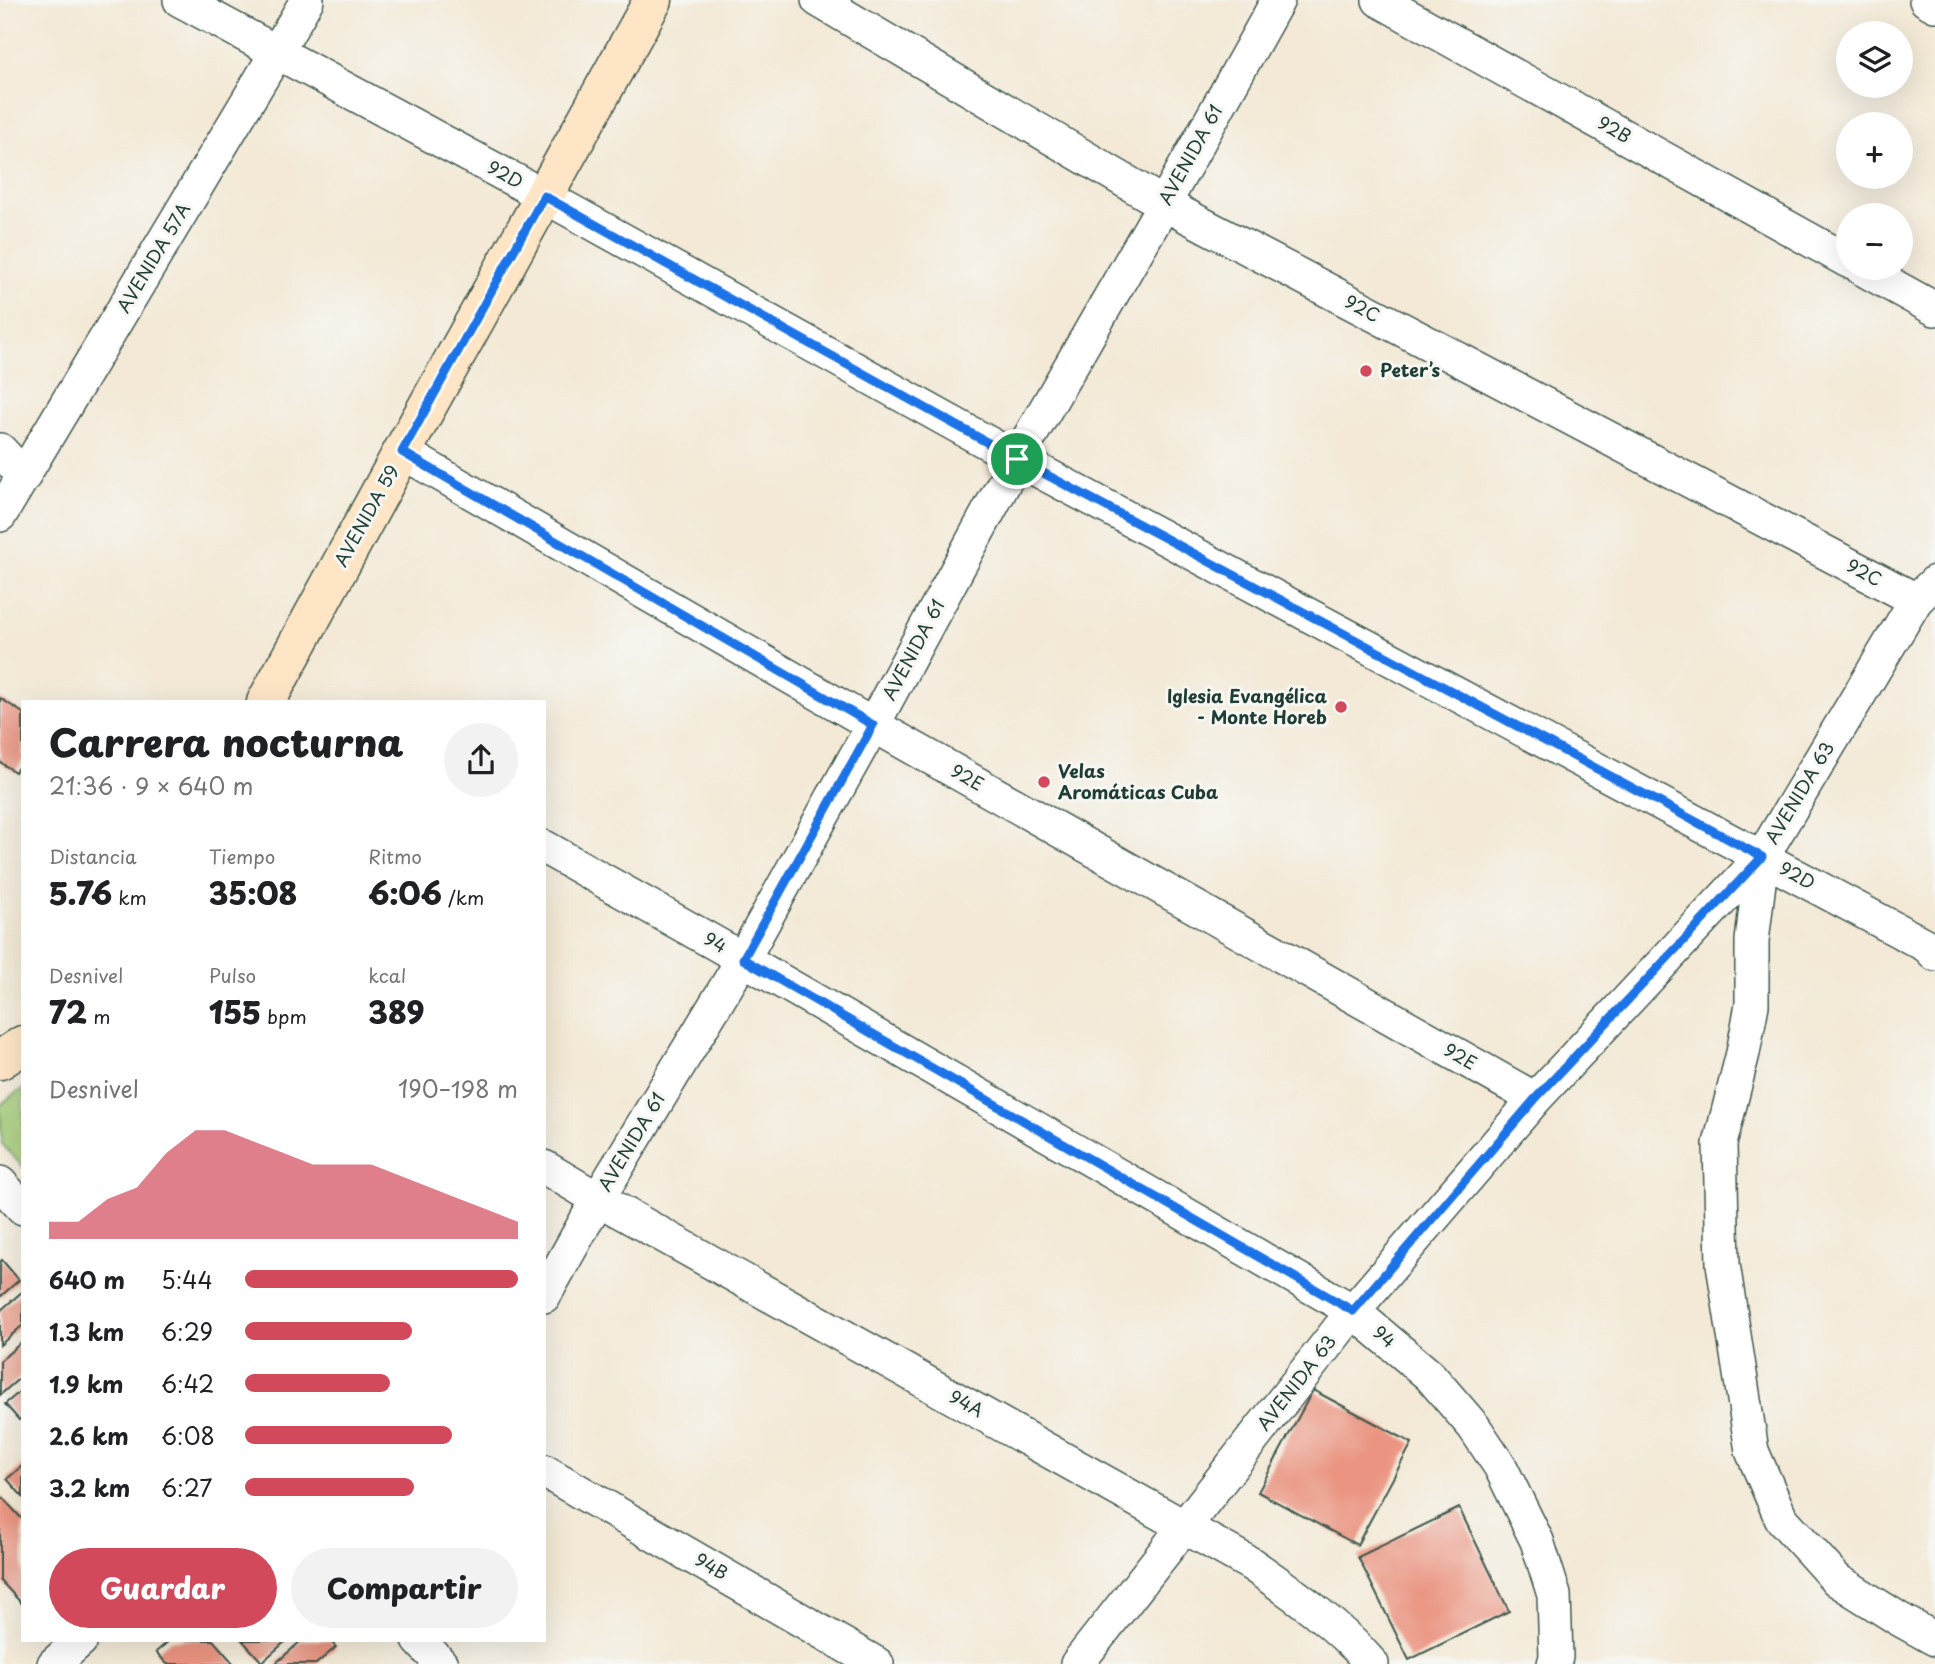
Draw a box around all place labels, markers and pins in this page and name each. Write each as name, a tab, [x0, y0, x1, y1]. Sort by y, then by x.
place label: Peter’s	[1380, 356, 1440, 383]
marker: Peter’s	[1358, 363, 1374, 379]
pin	[987, 429, 1047, 489]
place label: Iglesia Evangélica - Monte Horeb	[1167, 682, 1327, 730]
marker: Iglesia Evangélica - Monte Horeb	[1333, 699, 1349, 715]
place label: Velas Aromáticas Cuba	[1058, 757, 1218, 805]
marker: Velas Aromáticas Cuba	[1036, 774, 1052, 790]

